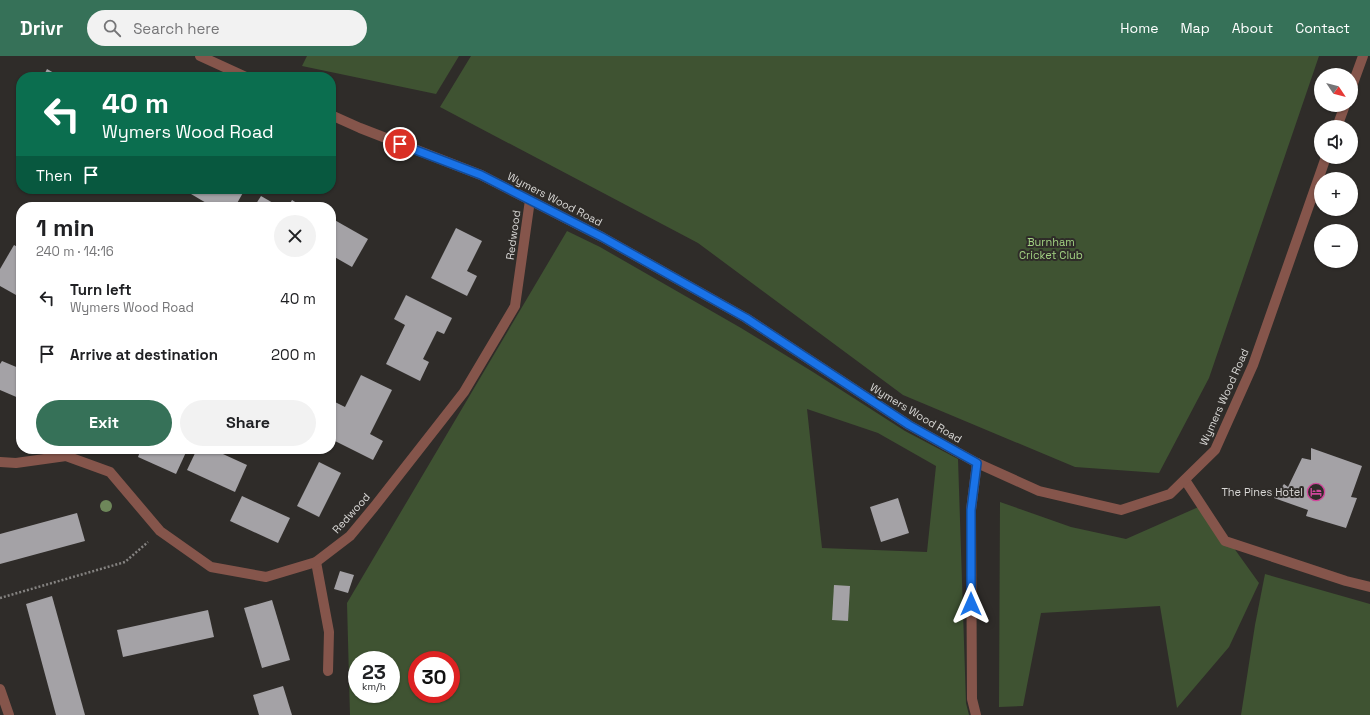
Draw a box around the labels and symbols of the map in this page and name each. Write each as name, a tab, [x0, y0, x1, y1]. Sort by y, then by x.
north arrow	[1314, 68, 1358, 112]
pin	[383, 127, 417, 161]
street label: Wymers Wood Road	[505, 169, 605, 229]
street label: Redwood	[503, 209, 523, 261]
park label: Burnham Cricket Club	[1019, 235, 1083, 262]
street label: Wymers Wood Road	[1196, 346, 1252, 448]
street label: Wymers Wood Road	[867, 380, 965, 446]
hotel icon: The Pines Hotel	[1306, 482, 1326, 502]
place label: The Pines Hotel	[1221, 485, 1303, 499]
street label: Redwood	[329, 490, 373, 536]
position arrow	[950, 583, 992, 625]
speed limit sign: 30	[408, 651, 460, 703]

